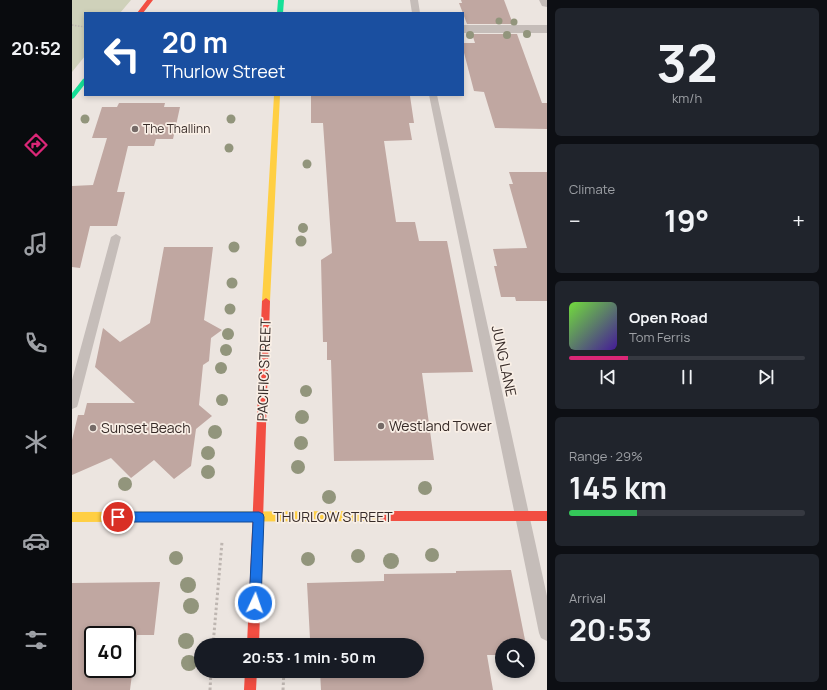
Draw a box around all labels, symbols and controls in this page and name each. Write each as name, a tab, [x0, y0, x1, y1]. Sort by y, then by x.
text: 20 m	[162, 23, 228, 61]
text: 32	[656, 27, 718, 98]
icon: left	[96, 28, 148, 80]
text: 20:52	[11, 36, 61, 60]
text: Thurlow Street	[162, 59, 285, 83]
text: km/h	[672, 89, 702, 107]
place label: The Thallinn	[143, 120, 210, 137]
marker: The Thallinn	[130, 124, 140, 134]
icon: directions	[22, 131, 50, 159]
text: Climate	[569, 180, 615, 198]
text: 19°	[664, 200, 709, 241]
text: −	[569, 206, 581, 236]
text: +	[792, 206, 805, 236]
icon: music	[22, 230, 50, 258]
text: Open Road	[629, 307, 708, 328]
street label: PACIFIC STREET	[252, 318, 275, 422]
street label: JUNG LANE	[488, 324, 521, 398]
text: Tom Ferris	[629, 328, 690, 346]
icon: phone	[22, 329, 50, 357]
icon: previous	[597, 366, 619, 388]
icon: pause	[676, 366, 698, 388]
icon: next	[755, 366, 777, 388]
place label: Westland Tower	[389, 416, 492, 435]
place label: Sunset Beach	[101, 418, 191, 437]
marker: Westland Tower	[376, 421, 386, 431]
marker: Sunset Beach	[88, 423, 98, 433]
icon: climate	[22, 428, 50, 456]
text: Range · 29%	[569, 447, 643, 465]
text: 145 km	[569, 467, 667, 508]
pin	[101, 500, 135, 534]
icon: arrive	[107, 506, 129, 528]
street label: THURLOW STREET	[273, 507, 393, 526]
icon: car	[22, 527, 50, 555]
position arrow	[234, 582, 276, 624]
text: Arrival	[569, 589, 606, 607]
text: 20:53	[569, 609, 652, 650]
icon: filters	[22, 626, 50, 654]
speed limit sign: 40	[84, 626, 136, 678]
map controls	[495, 638, 535, 678]
button: search	[495, 638, 535, 678]
text: 20:53 · 1 min · 50 m	[242, 647, 376, 668]

